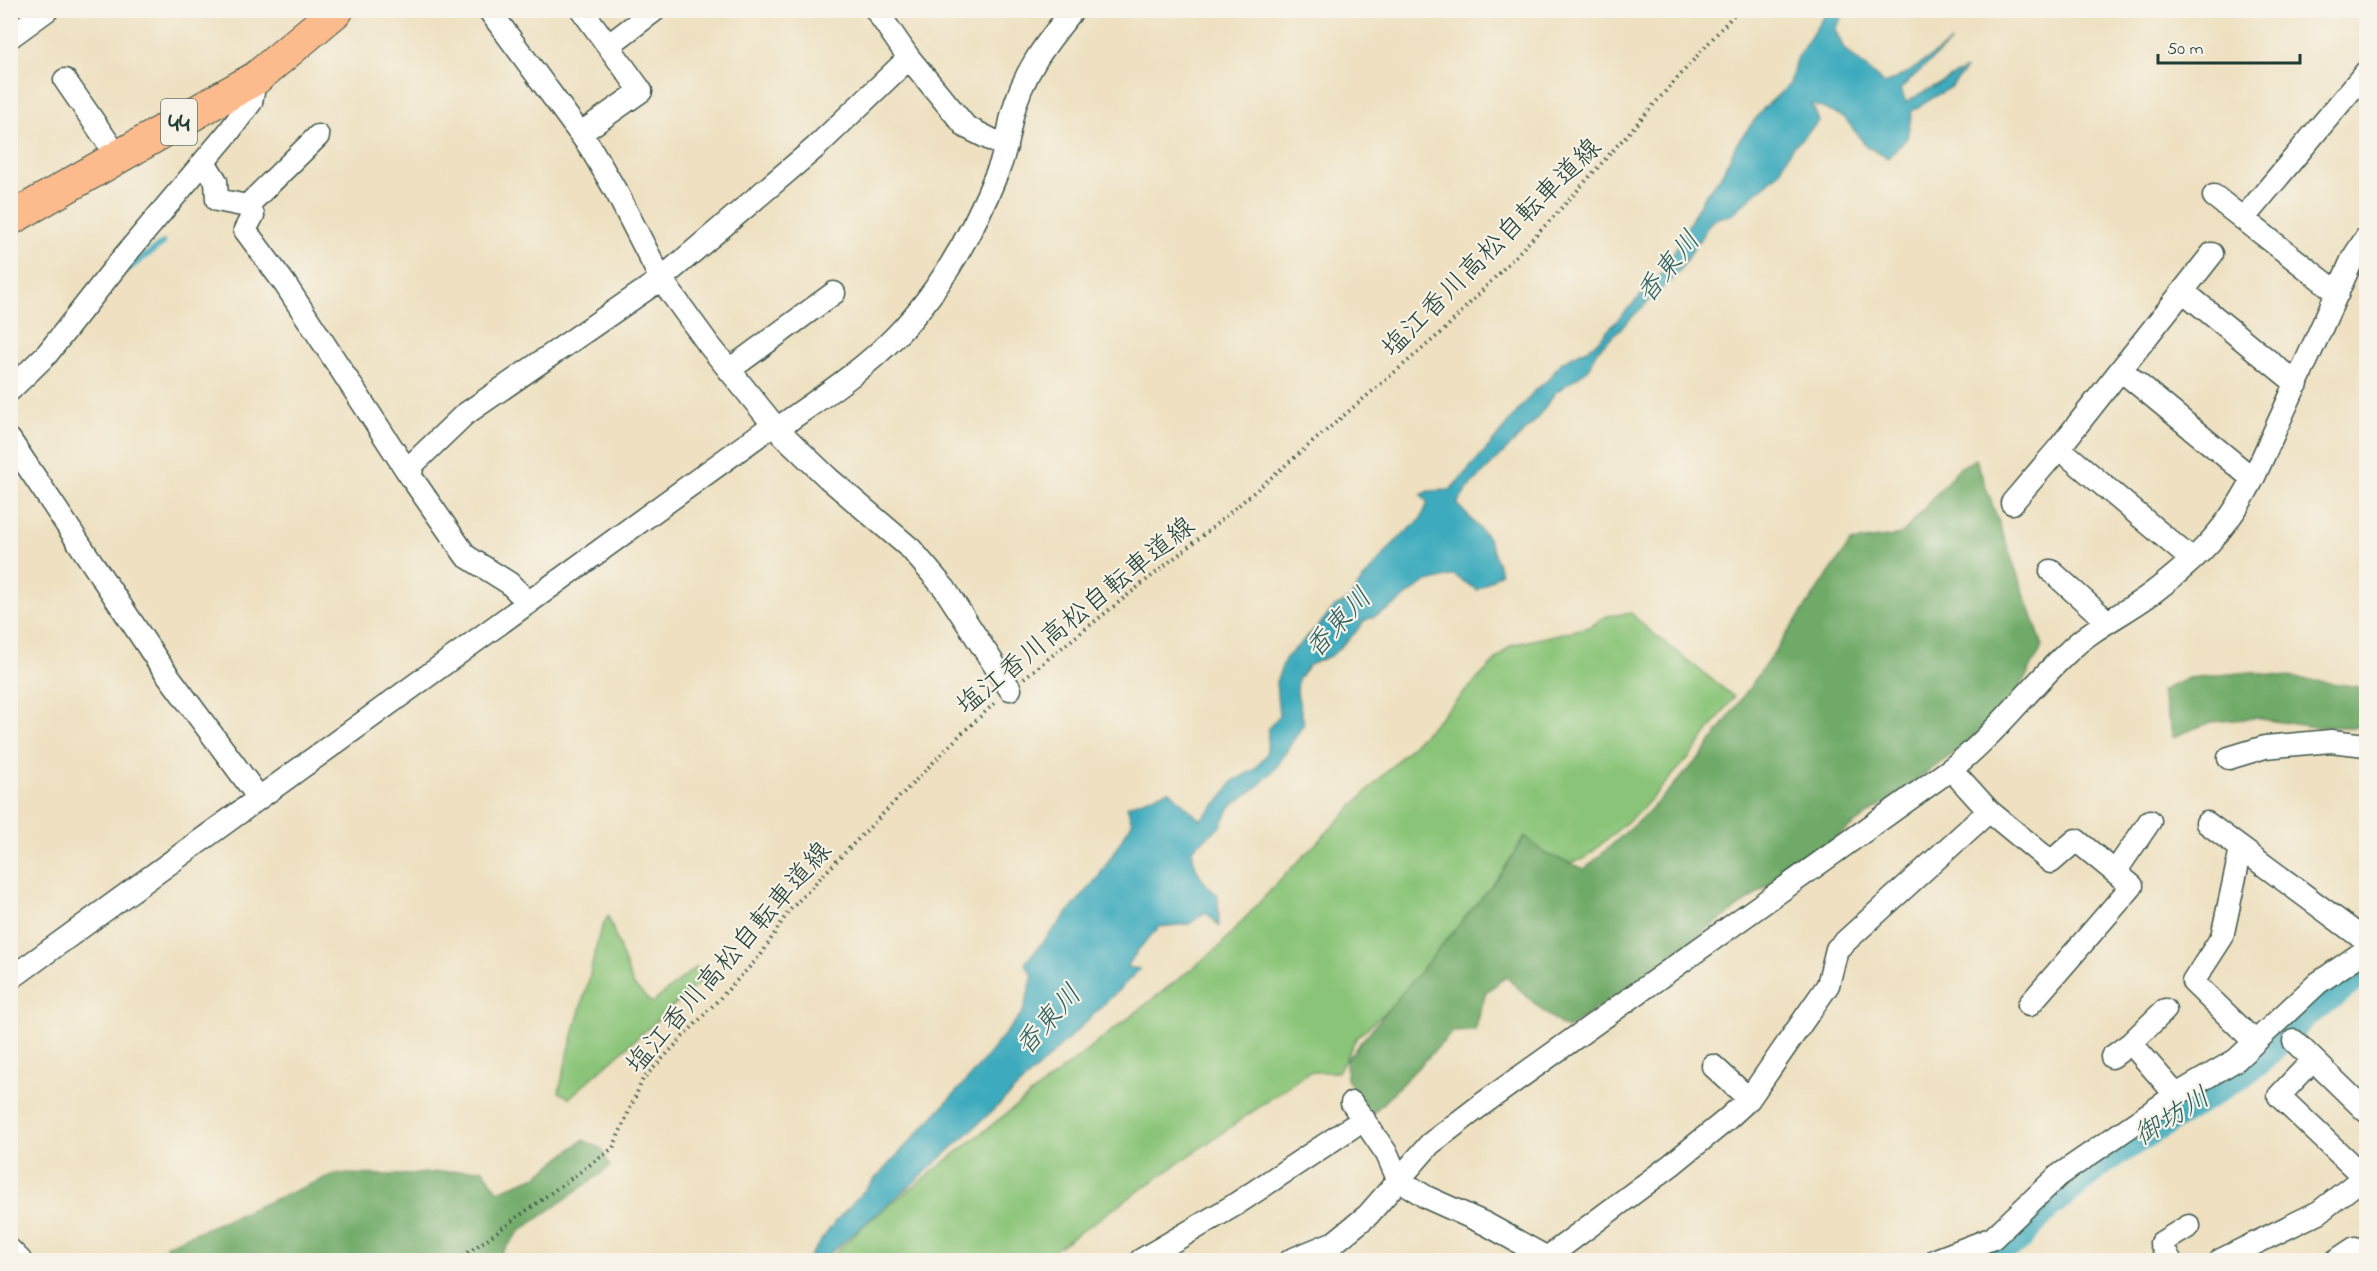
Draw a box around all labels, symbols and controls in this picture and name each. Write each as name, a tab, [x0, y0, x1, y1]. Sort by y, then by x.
scale bar	[2158, 27, 2300, 65]
text: 50 m	[2167, 37, 2204, 63]
road number: 44	[161, 99, 197, 145]
street label: 塩江香川高松自転車道線	[1374, 130, 1612, 368]
water label: 香東川	[1627, 223, 1712, 314]
street label: 塩江香川高松自転車道線	[949, 508, 1204, 726]
water label: 香東川	[1296, 580, 1383, 669]
street label: 塩江香川高松自転車道線	[618, 834, 842, 1084]
water label: 香東川	[1006, 976, 1093, 1066]
water label: 御坊川	[2126, 1078, 2219, 1158]

